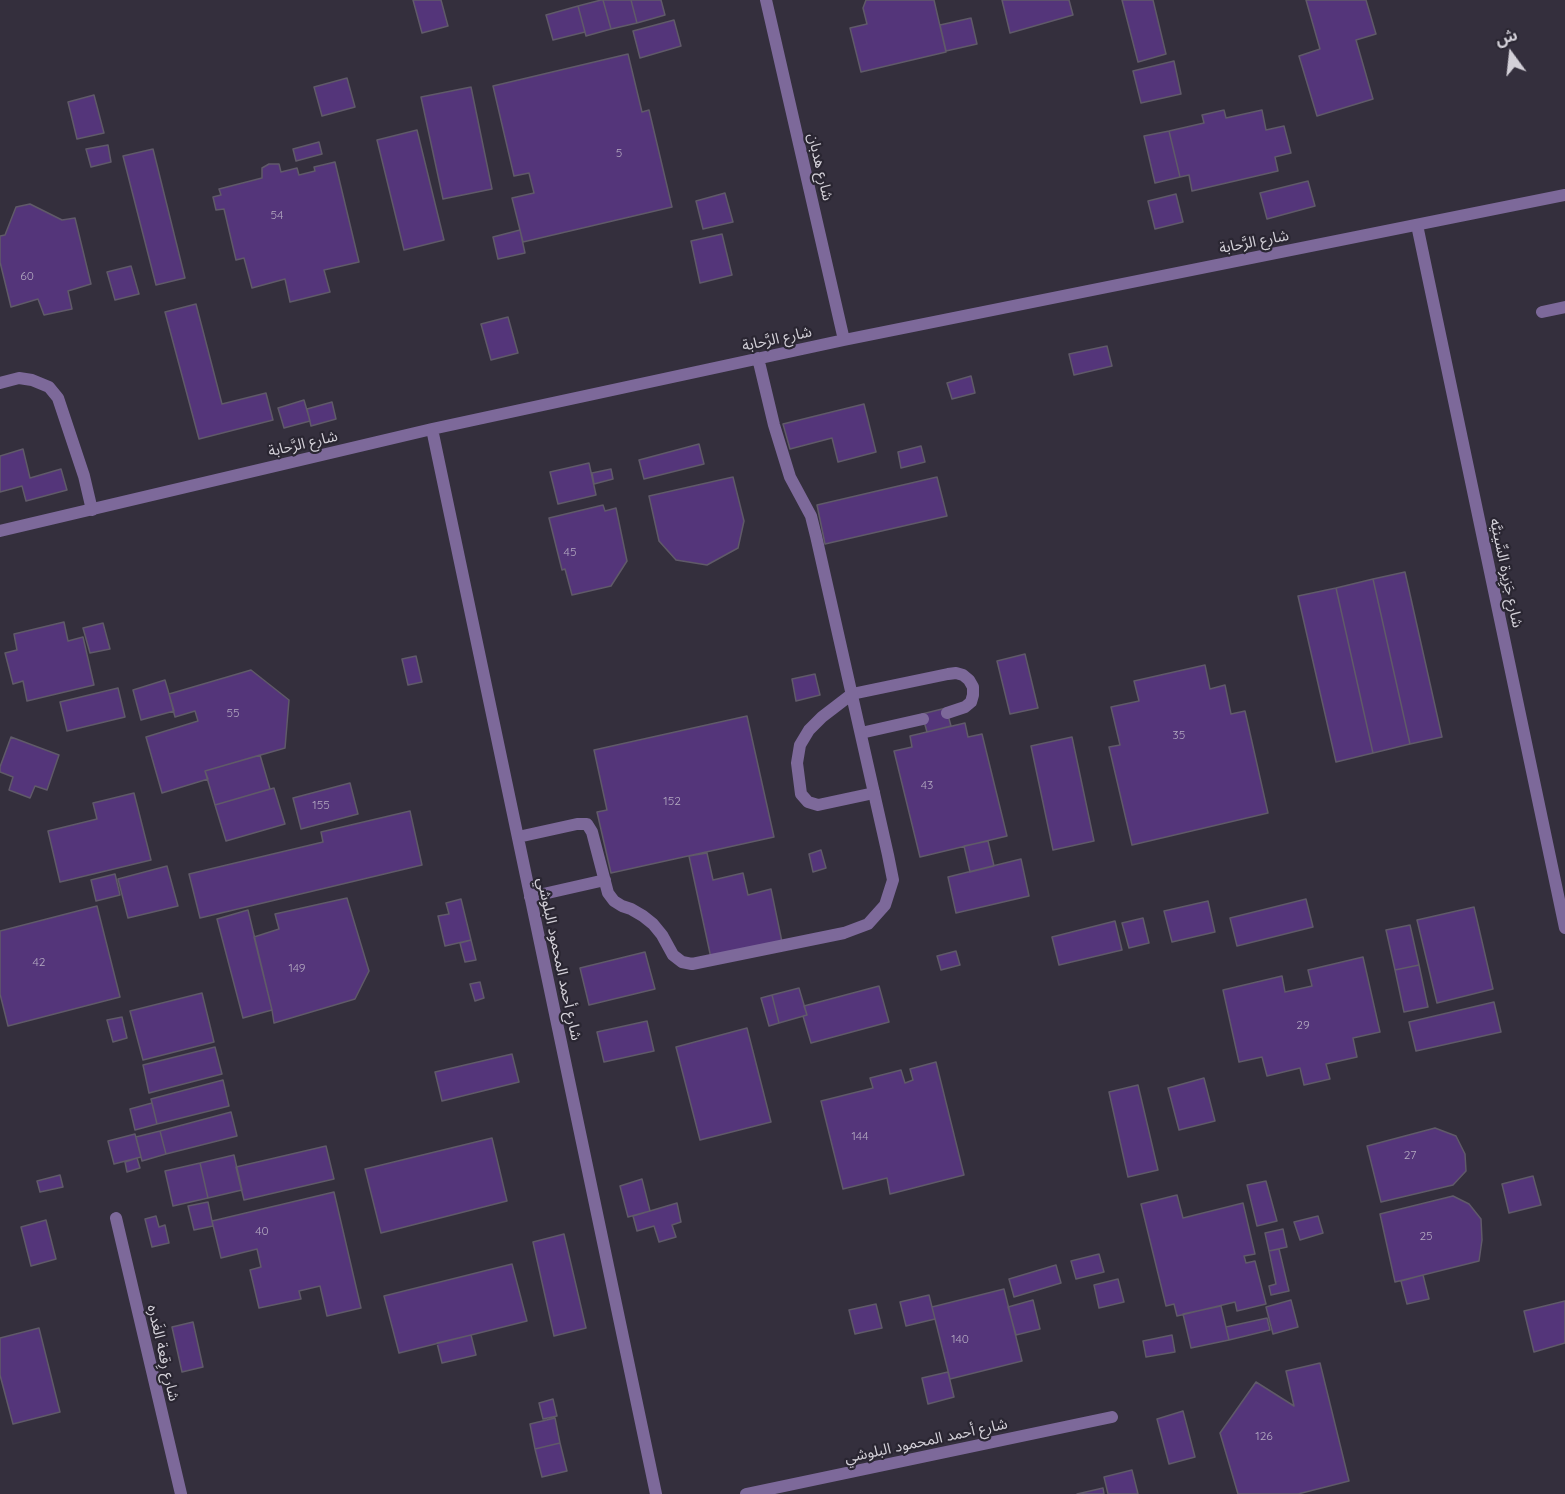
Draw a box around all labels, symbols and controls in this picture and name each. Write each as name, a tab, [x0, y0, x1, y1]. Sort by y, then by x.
north arrow	[1481, 24, 1541, 84]
text: ش	[1493, 24, 1520, 49]
street label: شارع هدبان	[804, 132, 836, 202]
house number: 5	[616, 146, 622, 160]
house number: 54	[271, 208, 283, 222]
street label: شارع الرَّحابة	[1218, 226, 1290, 258]
house number: 60	[20, 269, 34, 283]
street label: شارع الرَّحابة	[741, 323, 813, 355]
street label: شارع الرَّحابة	[267, 427, 339, 461]
street label: شارع جَزِيرة السِّينيَّه	[1486, 517, 1526, 629]
house number: 45	[564, 545, 576, 559]
house number: 55	[226, 706, 240, 720]
house number: 35	[1173, 728, 1185, 742]
house number: 43	[921, 778, 933, 792]
house number: 152	[663, 794, 681, 808]
house number: 155	[312, 798, 330, 812]
street label: شارع أحمد المحمود البلوشي	[533, 876, 585, 1042]
house number: 42	[33, 955, 45, 969]
house number: 149	[288, 961, 306, 975]
house number: 29	[1296, 1018, 1310, 1032]
house number: 144	[852, 1129, 868, 1143]
house number: 27	[1404, 1148, 1416, 1162]
house number: 40	[255, 1224, 269, 1238]
house number: 25	[1419, 1229, 1433, 1243]
street label: شارع رِقعة الغَدره	[143, 1303, 183, 1403]
house number: 140	[951, 1332, 969, 1346]
street label: شارع أحمد المحمود البلوشي	[843, 1415, 1009, 1467]
house number: 126	[1255, 1429, 1273, 1443]

